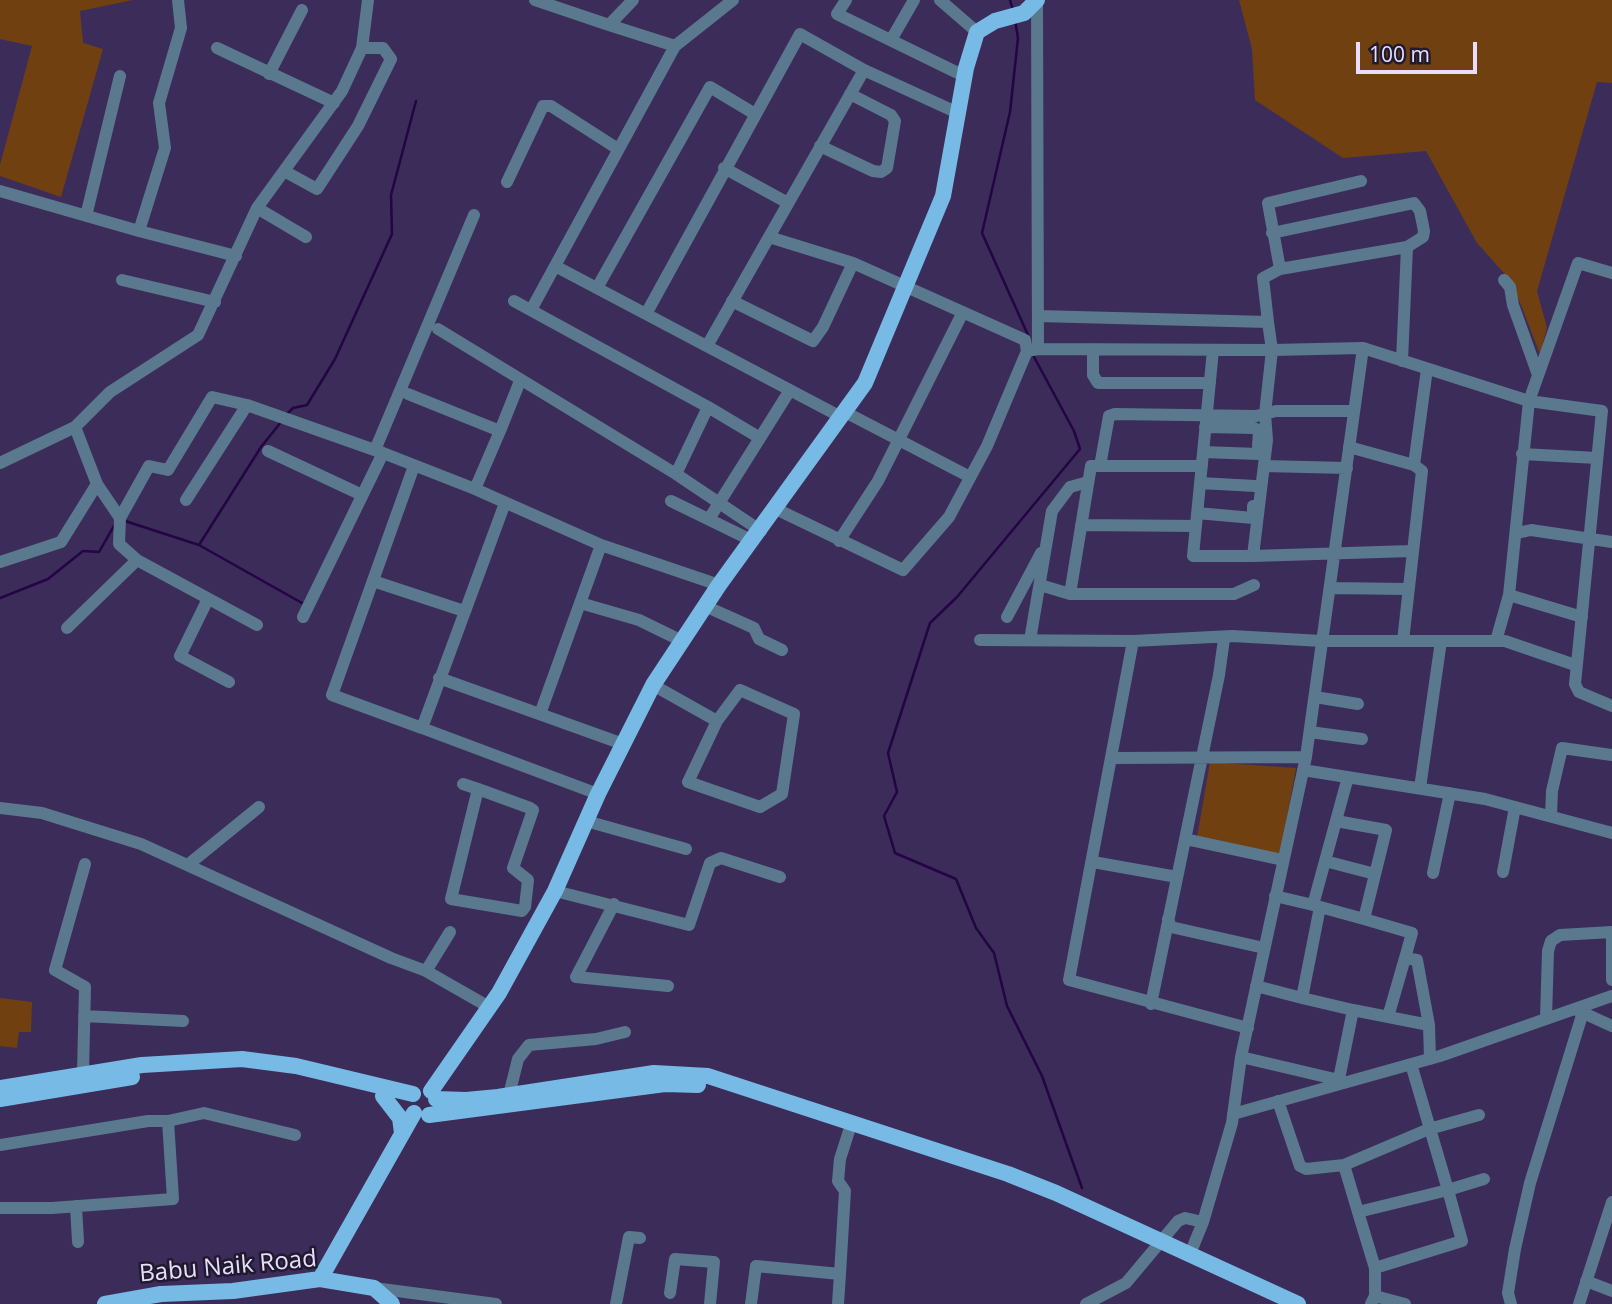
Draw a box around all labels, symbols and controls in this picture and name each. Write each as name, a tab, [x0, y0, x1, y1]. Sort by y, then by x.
scale bar	[1360, 28, 1481, 72]
text: 100 m	[1369, 40, 1430, 68]
street label: Babu Naik Road	[138, 1245, 318, 1289]

